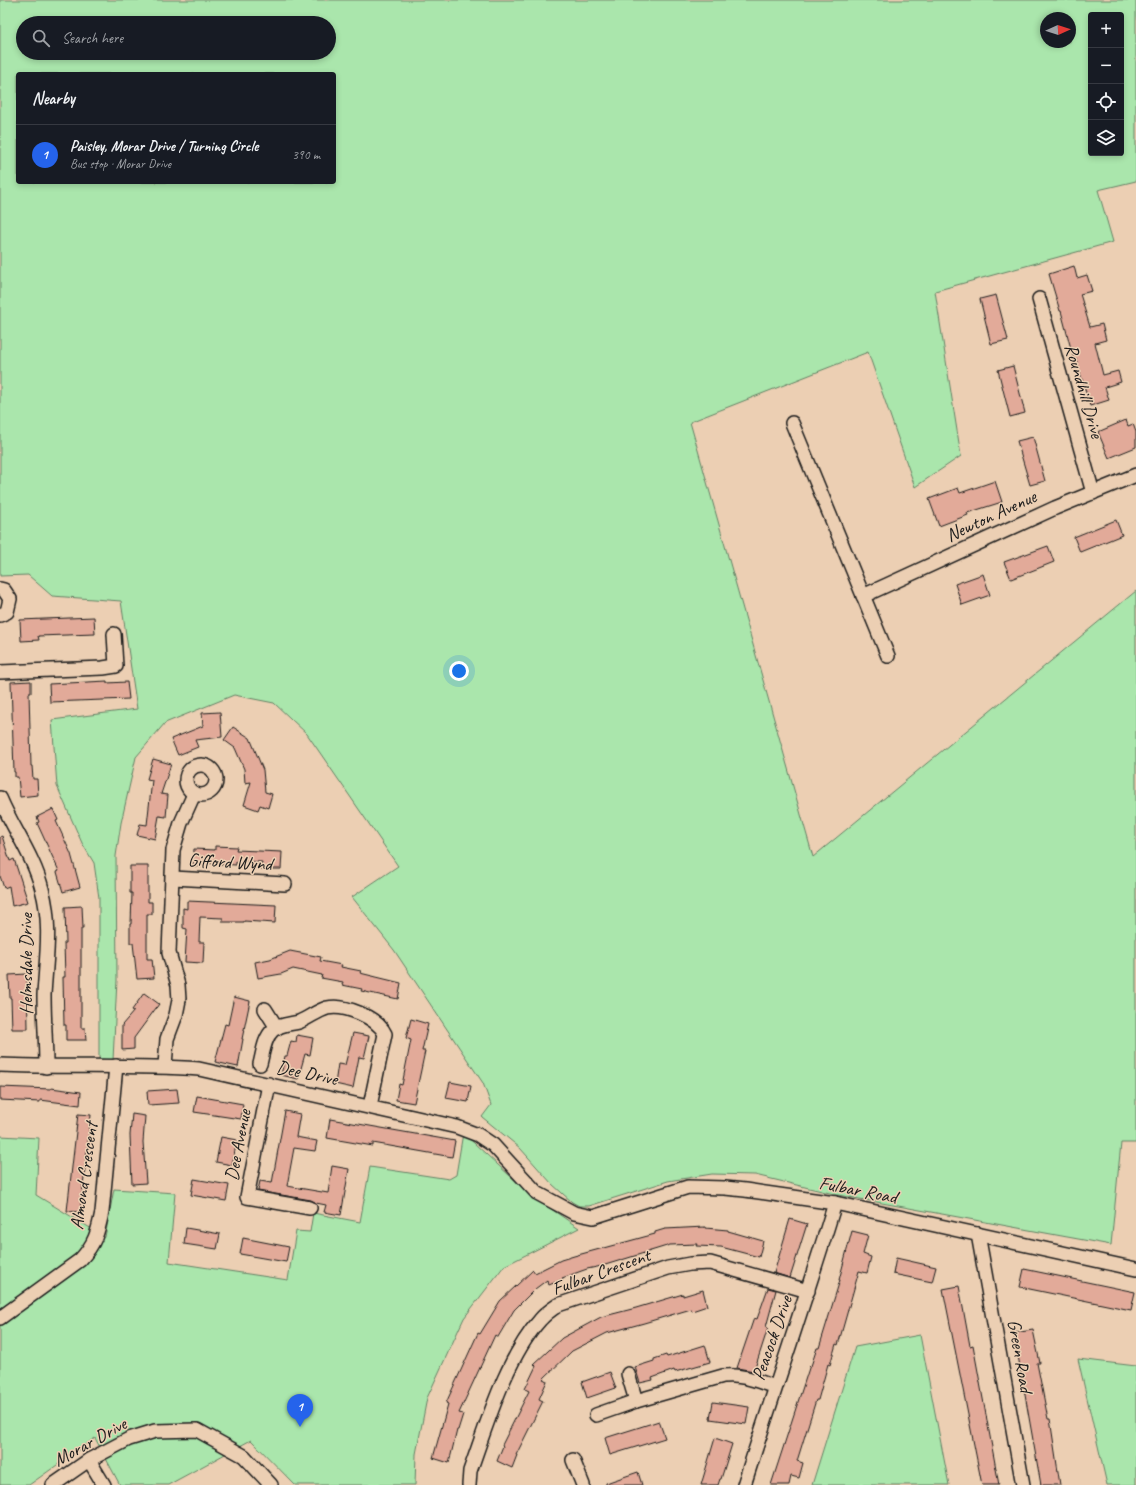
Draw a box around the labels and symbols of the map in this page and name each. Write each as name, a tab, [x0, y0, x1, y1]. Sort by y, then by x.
north arrow	[1040, 12, 1076, 48]
street label: Roundhill Drive	[1059, 341, 1109, 443]
street label: Newton Avenue	[942, 484, 1042, 547]
your location	[449, 661, 469, 681]
street label: Gifford Wynd	[187, 848, 276, 876]
street label: Helmsdale Drive	[14, 911, 38, 1015]
street label: Dee Drive	[274, 1055, 342, 1092]
street label: Dee Avenue	[219, 1106, 257, 1183]
street label: Almond Crescent	[65, 1118, 104, 1231]
street label: Fulbar Road	[817, 1171, 902, 1210]
street label: Fulbar Crescent	[549, 1243, 655, 1301]
street label: Peacock Drive	[746, 1291, 798, 1384]
street label: Green Road	[1002, 1318, 1039, 1397]
pin: 1	[287, 1394, 313, 1427]
street label: Morar Drive	[49, 1411, 132, 1472]

